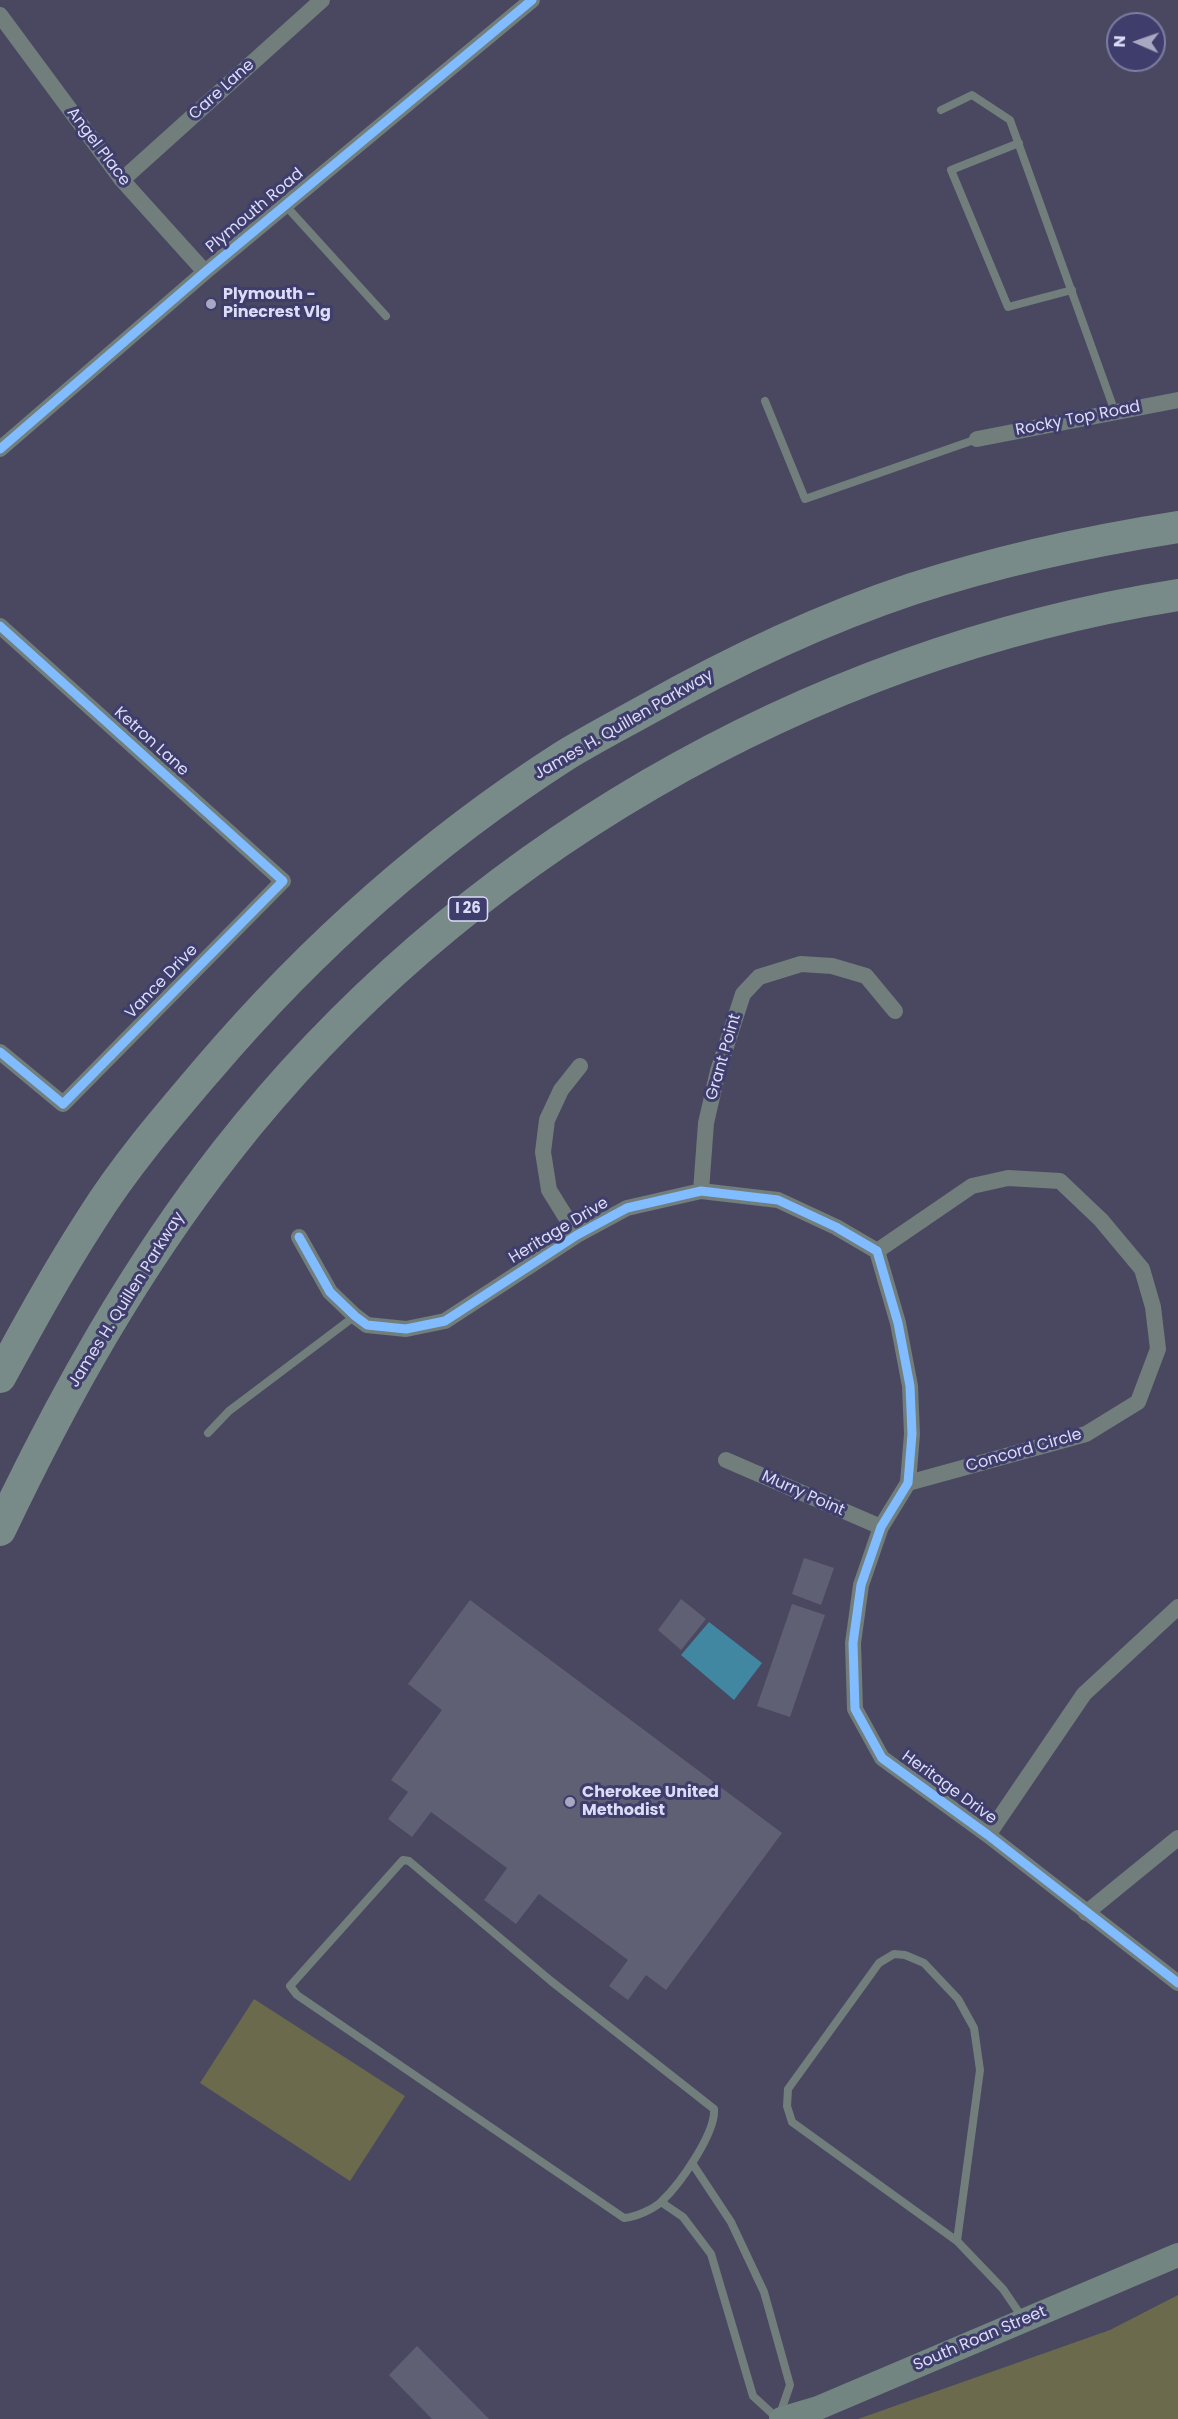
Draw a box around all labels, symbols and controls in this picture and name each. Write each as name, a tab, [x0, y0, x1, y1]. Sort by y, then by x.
north arrow	[1106, 12, 1166, 72]
text: N	[1108, 35, 1131, 48]
street label: Care Lane	[185, 56, 259, 124]
street label: Angel Place	[62, 104, 134, 190]
street label: Plymouth Road	[202, 165, 308, 257]
place label: Plymouth - Pinecrest Vlg	[223, 285, 331, 323]
marker: Plymouth - Pinecrest Vlg	[204, 297, 218, 311]
street label: Rocky Top Road	[1014, 397, 1142, 441]
street label: James H. Quillen Parkway	[531, 666, 717, 784]
street label: Ketron Lane	[110, 703, 192, 781]
road number: I 26	[448, 897, 488, 921]
street label: Vance Drive	[122, 941, 202, 1023]
street label: Grant Point	[702, 1012, 746, 1102]
street label: Heritage Drive	[506, 1194, 612, 1268]
street label: James H. Quillen Parkway	[65, 1209, 189, 1391]
street label: Concord Circle	[964, 1425, 1084, 1477]
street label: Murry Point	[759, 1467, 847, 1521]
street label: Heritage Drive	[898, 1747, 1000, 1829]
place label: Cherokee United Methodist	[582, 1783, 719, 1821]
marker: Cherokee United Methodist	[563, 1795, 577, 1809]
street label: South Roan Street	[911, 2302, 1049, 2376]

